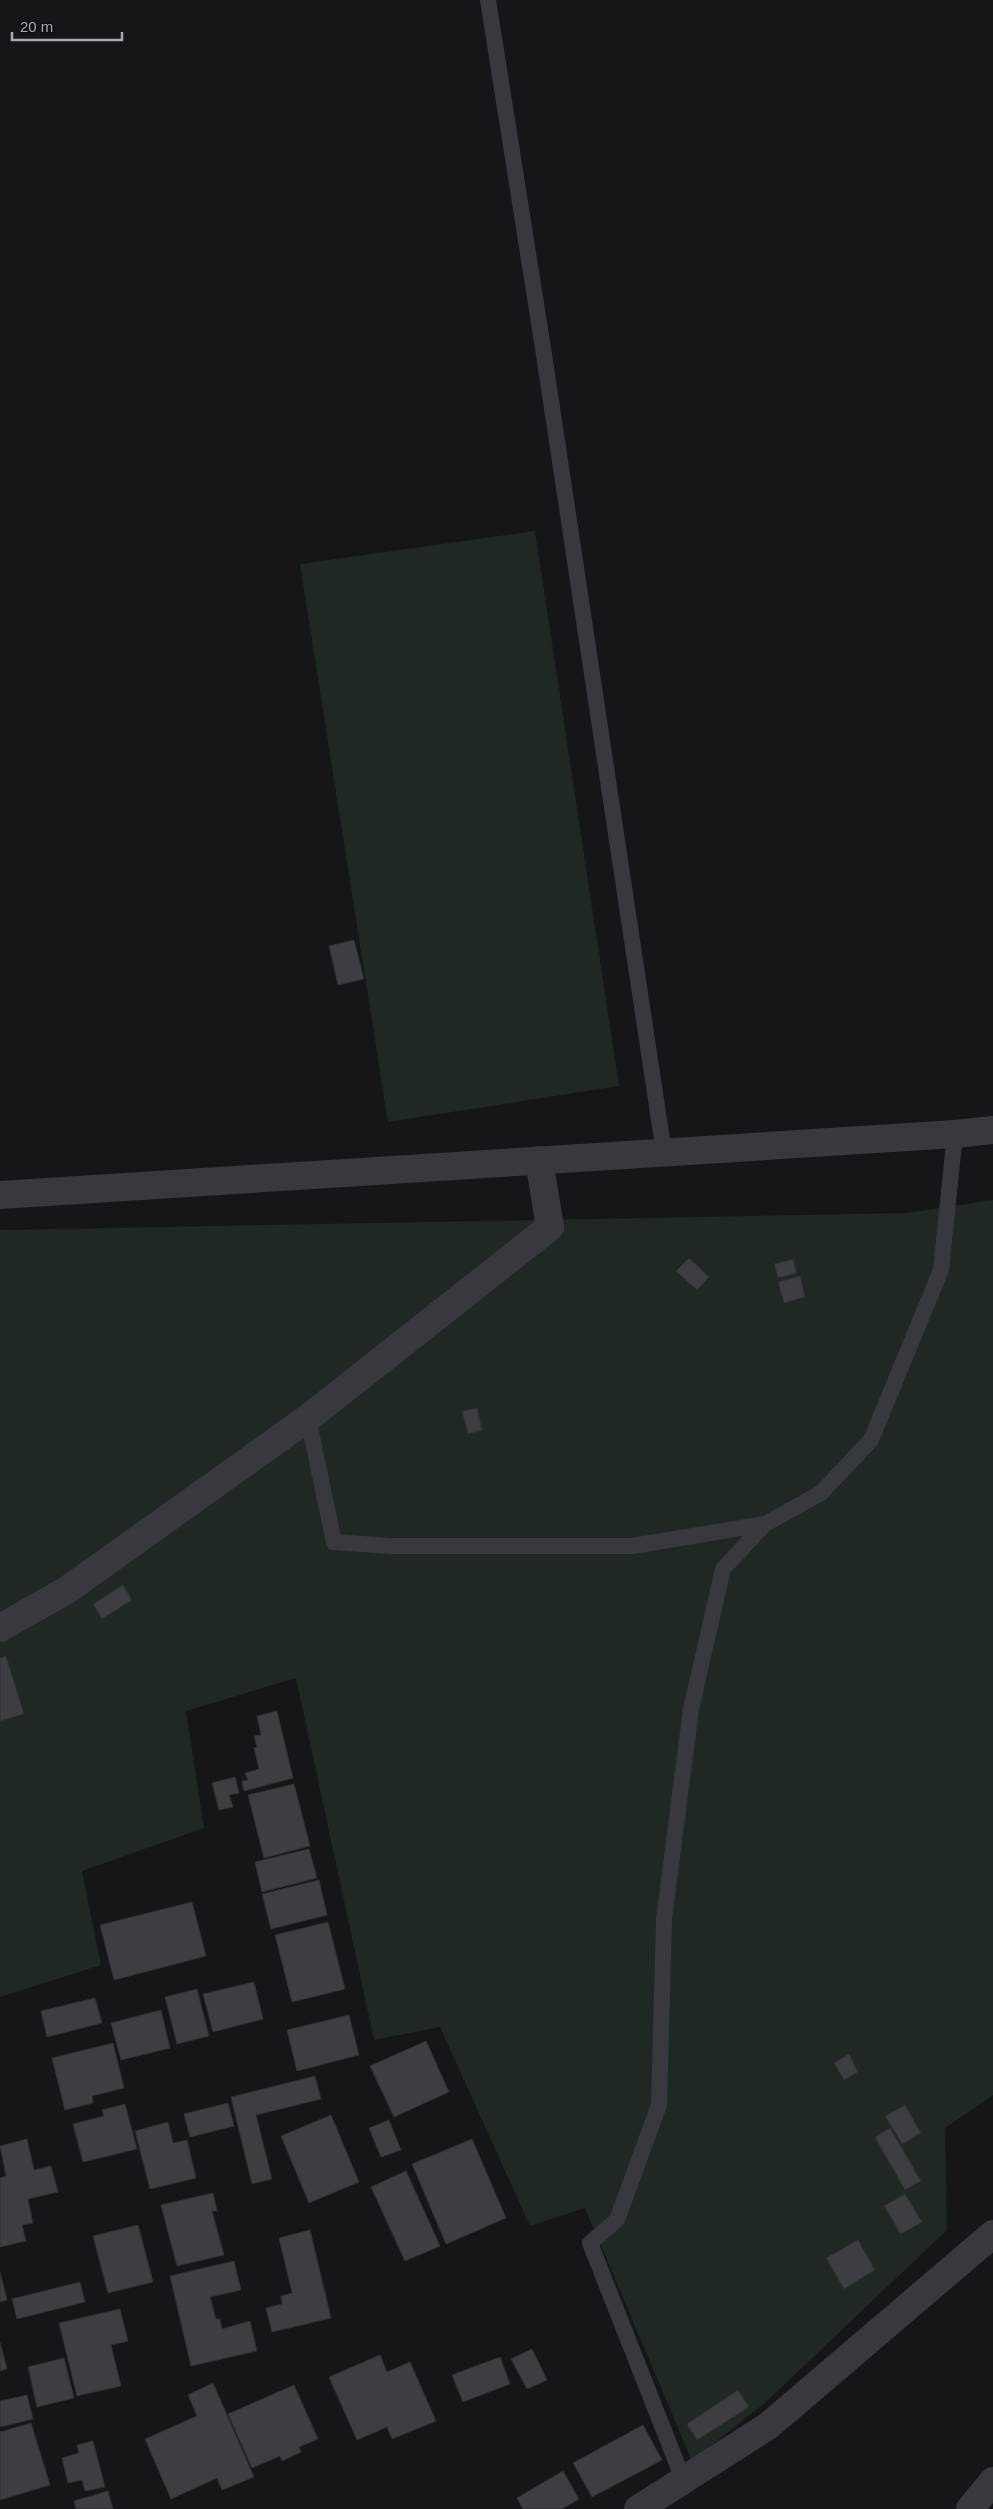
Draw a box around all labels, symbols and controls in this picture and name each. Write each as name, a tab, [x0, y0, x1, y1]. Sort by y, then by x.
scale bar	[12, 10, 122, 42]
text: 20 m	[20, 18, 53, 35]

